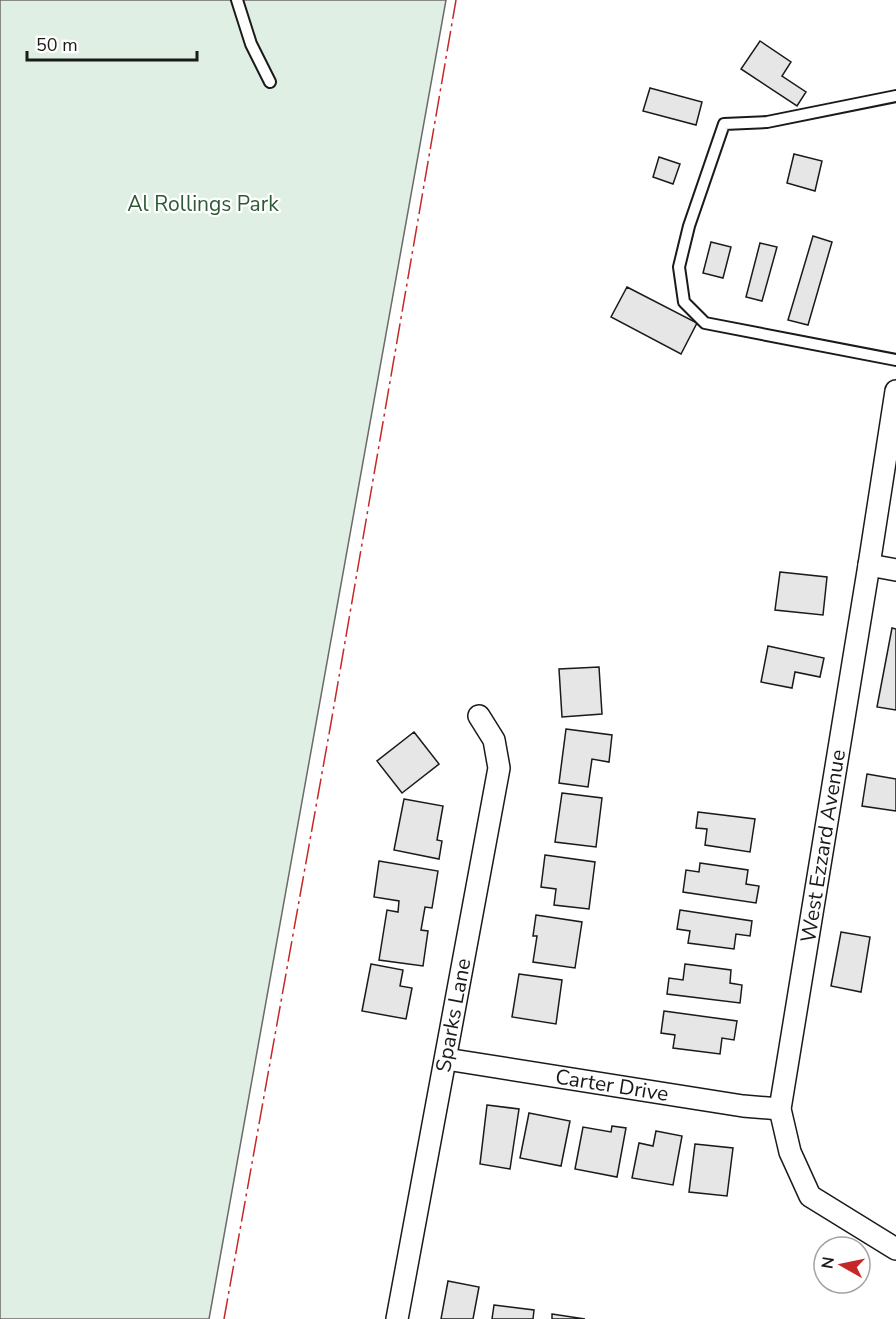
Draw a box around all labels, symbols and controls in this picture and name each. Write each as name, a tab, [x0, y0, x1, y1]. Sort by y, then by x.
scale bar	[27, 24, 196, 62]
text: 50 m	[36, 33, 78, 57]
park label: Al Rollings Park	[127, 190, 279, 218]
street label: West Ezzard Avenue	[794, 748, 852, 944]
street label: Sparks Lane	[429, 956, 478, 1074]
street label: Carter Drive	[553, 1063, 671, 1108]
north arrow	[812, 1235, 872, 1295]
text: N	[816, 1255, 840, 1270]

